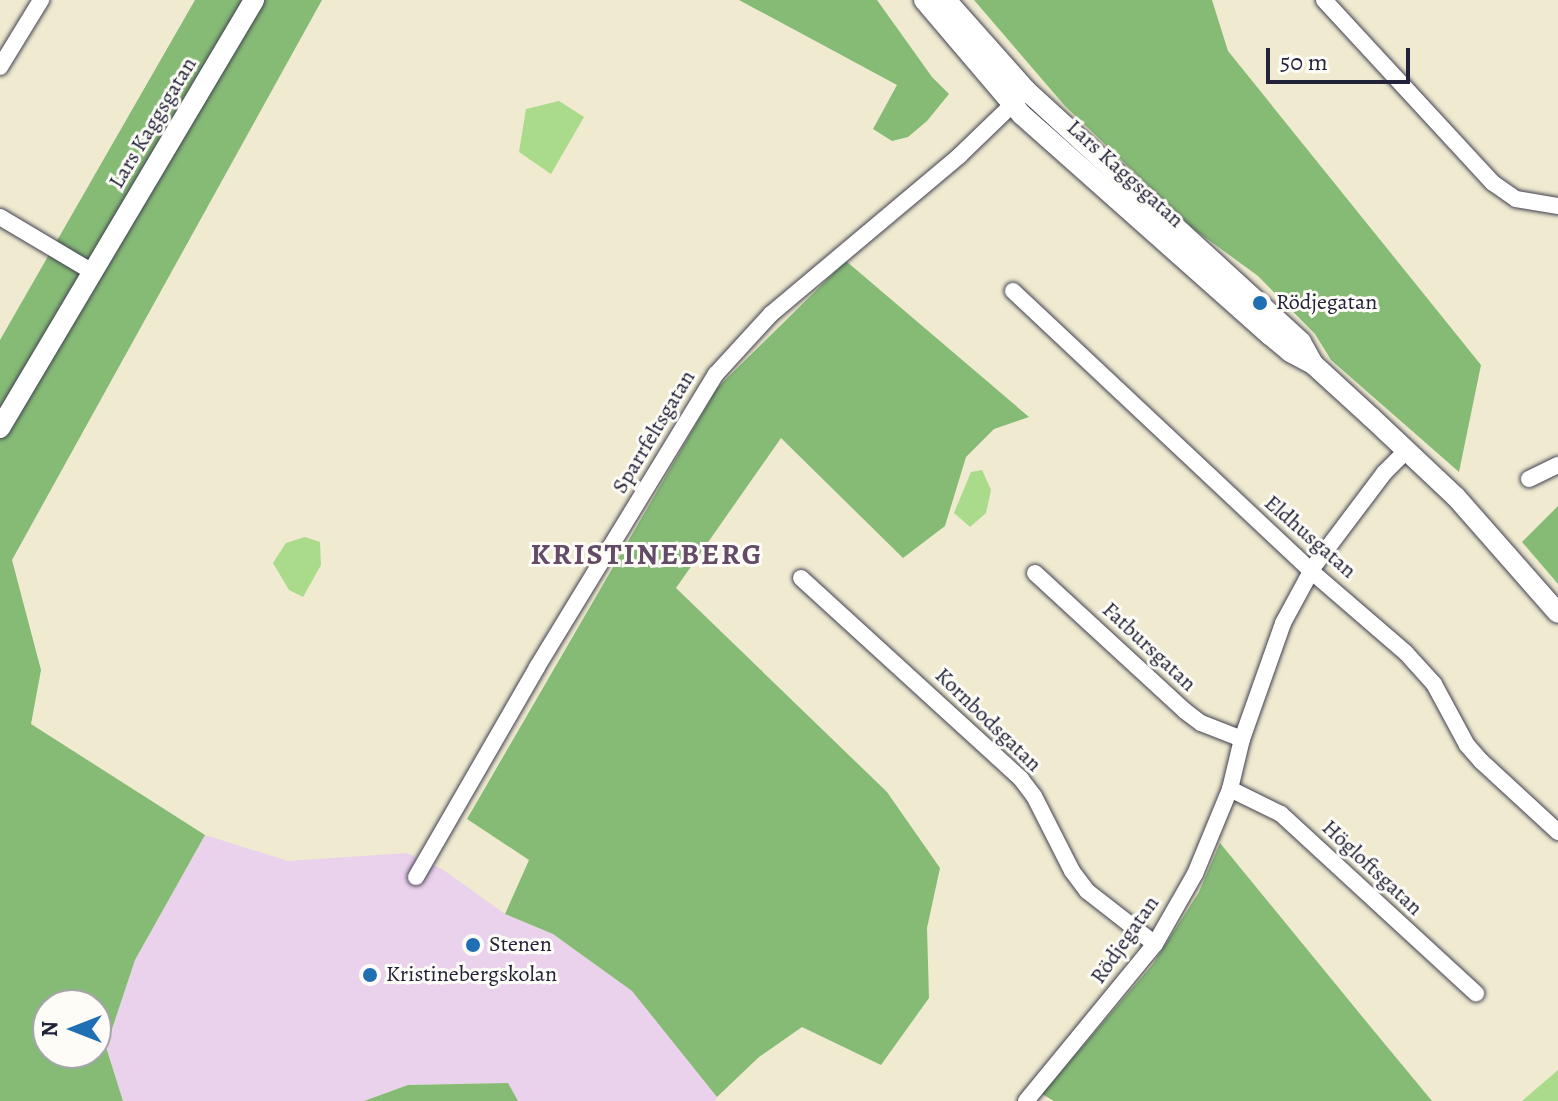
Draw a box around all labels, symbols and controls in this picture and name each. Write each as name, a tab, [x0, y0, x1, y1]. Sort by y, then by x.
scale bar	[1270, 32, 1414, 82]
text: 50 m	[1280, 46, 1328, 78]
street label: Lars Kaggsgatan	[103, 53, 203, 193]
street label: Lars Kaggsgatan	[1061, 115, 1189, 233]
place label: Rödjegatan	[1276, 290, 1377, 316]
marker: Rödjegatan	[1251, 294, 1269, 312]
street label: Sparrfeltsgatan	[607, 366, 701, 498]
street label: Eldhusgatan	[1259, 490, 1361, 584]
district label: KRISTINEBERG	[531, 536, 763, 572]
street label: Fatbursgatan	[1097, 597, 1201, 697]
street label: Kornbodsgatan	[929, 663, 1047, 777]
street label: Högloftsgatan	[1316, 815, 1428, 921]
street label: Rödjegatan	[1085, 891, 1165, 989]
place label: Stenen	[489, 932, 552, 958]
marker: Stenen	[464, 936, 482, 954]
place label: Kristinebergskolan	[386, 962, 557, 988]
marker: Kristinebergskolan	[361, 966, 379, 984]
north arrow	[32, 989, 112, 1069]
text: N	[35, 1021, 65, 1037]

